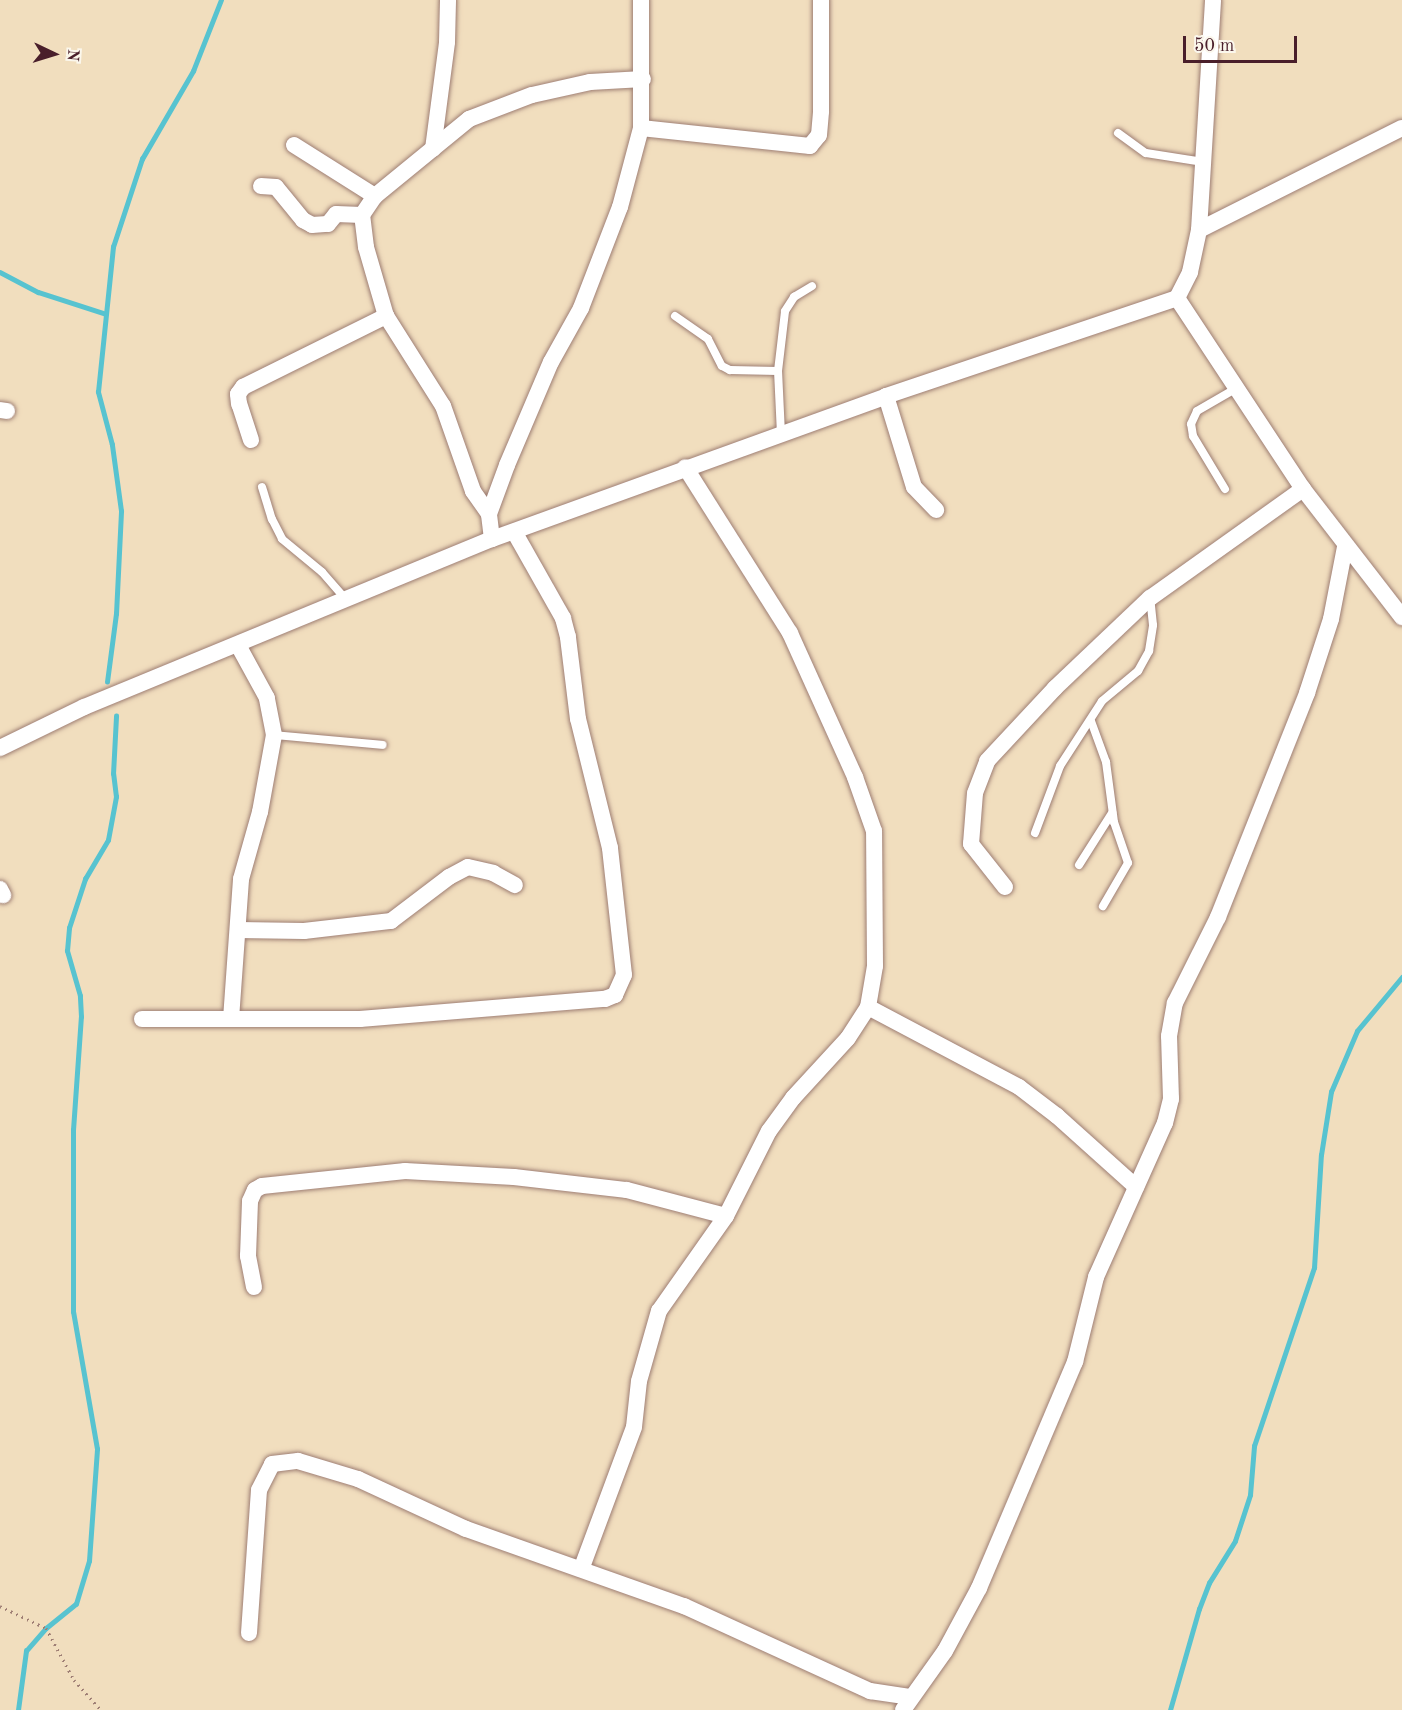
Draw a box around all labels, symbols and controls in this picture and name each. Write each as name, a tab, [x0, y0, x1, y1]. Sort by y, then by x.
north arrow	[24, 24, 84, 84]
scale bar	[1186, 24, 1300, 62]
text: 50 m	[1194, 37, 1234, 55]
text: N	[64, 49, 80, 62]

